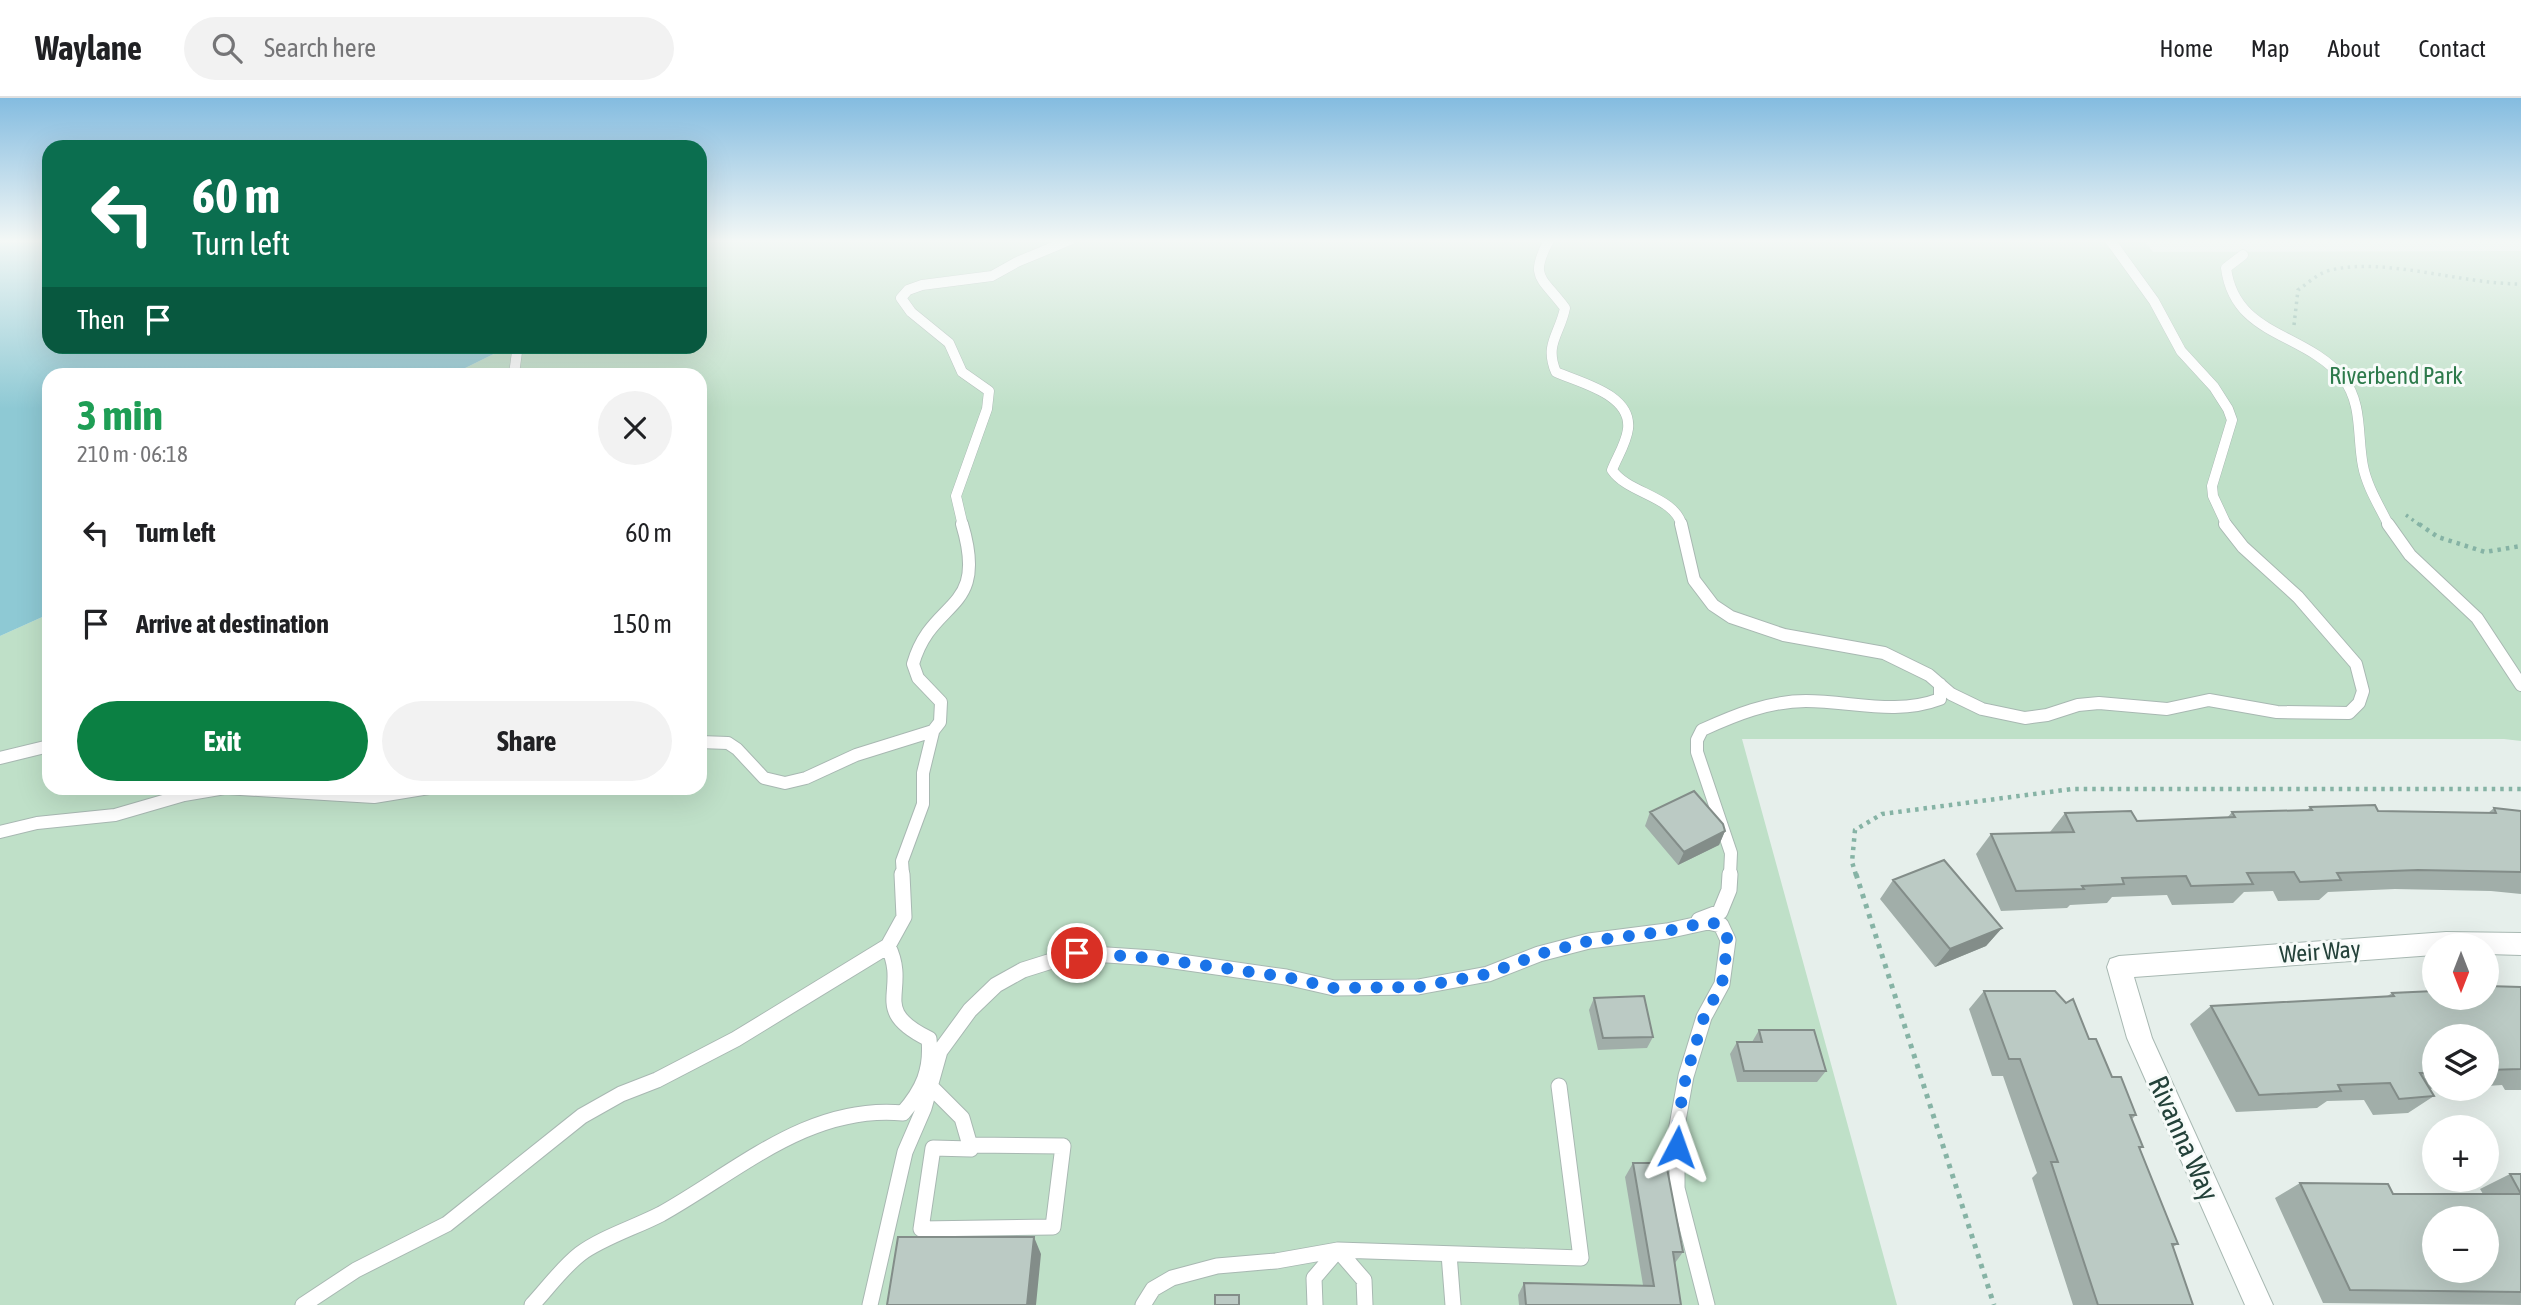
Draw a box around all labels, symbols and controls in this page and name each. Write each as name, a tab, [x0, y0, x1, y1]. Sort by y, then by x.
search box	[184, 17, 674, 80]
text: Waylane	[35, 29, 142, 67]
icon: search	[208, 29, 246, 67]
text: Search here	[264, 33, 376, 63]
text: Home	[2159, 35, 2213, 62]
text: Map	[2251, 35, 2289, 62]
text: About	[2327, 35, 2380, 62]
text: Contact	[2418, 35, 2486, 62]
text: 60 m	[192, 167, 280, 223]
icon: left	[77, 168, 168, 259]
text: Turn left	[192, 225, 290, 262]
icon: arrive	[139, 301, 177, 339]
text: Then	[77, 305, 125, 335]
park label: Riverbend Park	[2329, 362, 2463, 389]
text: 3 min	[77, 391, 163, 439]
button: close	[598, 391, 672, 465]
text: 210 m · 06:18	[77, 441, 188, 467]
icon: left	[77, 514, 115, 552]
text: Turn left	[136, 518, 216, 548]
text: 60 m	[625, 518, 672, 548]
icon: arrive	[77, 605, 115, 643]
text: Arrive at destination	[136, 609, 329, 639]
text: 150 m	[613, 609, 672, 639]
button: Exit	[77, 701, 368, 781]
button: Share	[382, 701, 672, 781]
pin	[1047, 923, 1107, 983]
north arrow	[2422, 933, 2499, 1010]
map controls	[2422, 933, 2499, 1283]
icon: arrive	[1058, 934, 1096, 972]
street label: Weir Way	[2279, 935, 2362, 968]
button: layers	[2422, 1024, 2499, 1101]
street label: Rivanna Way	[2142, 1071, 2226, 1205]
position arrow	[1640, 1110, 1714, 1184]
button: +	[2422, 1115, 2499, 1192]
button: −	[2422, 1206, 2499, 1283]

